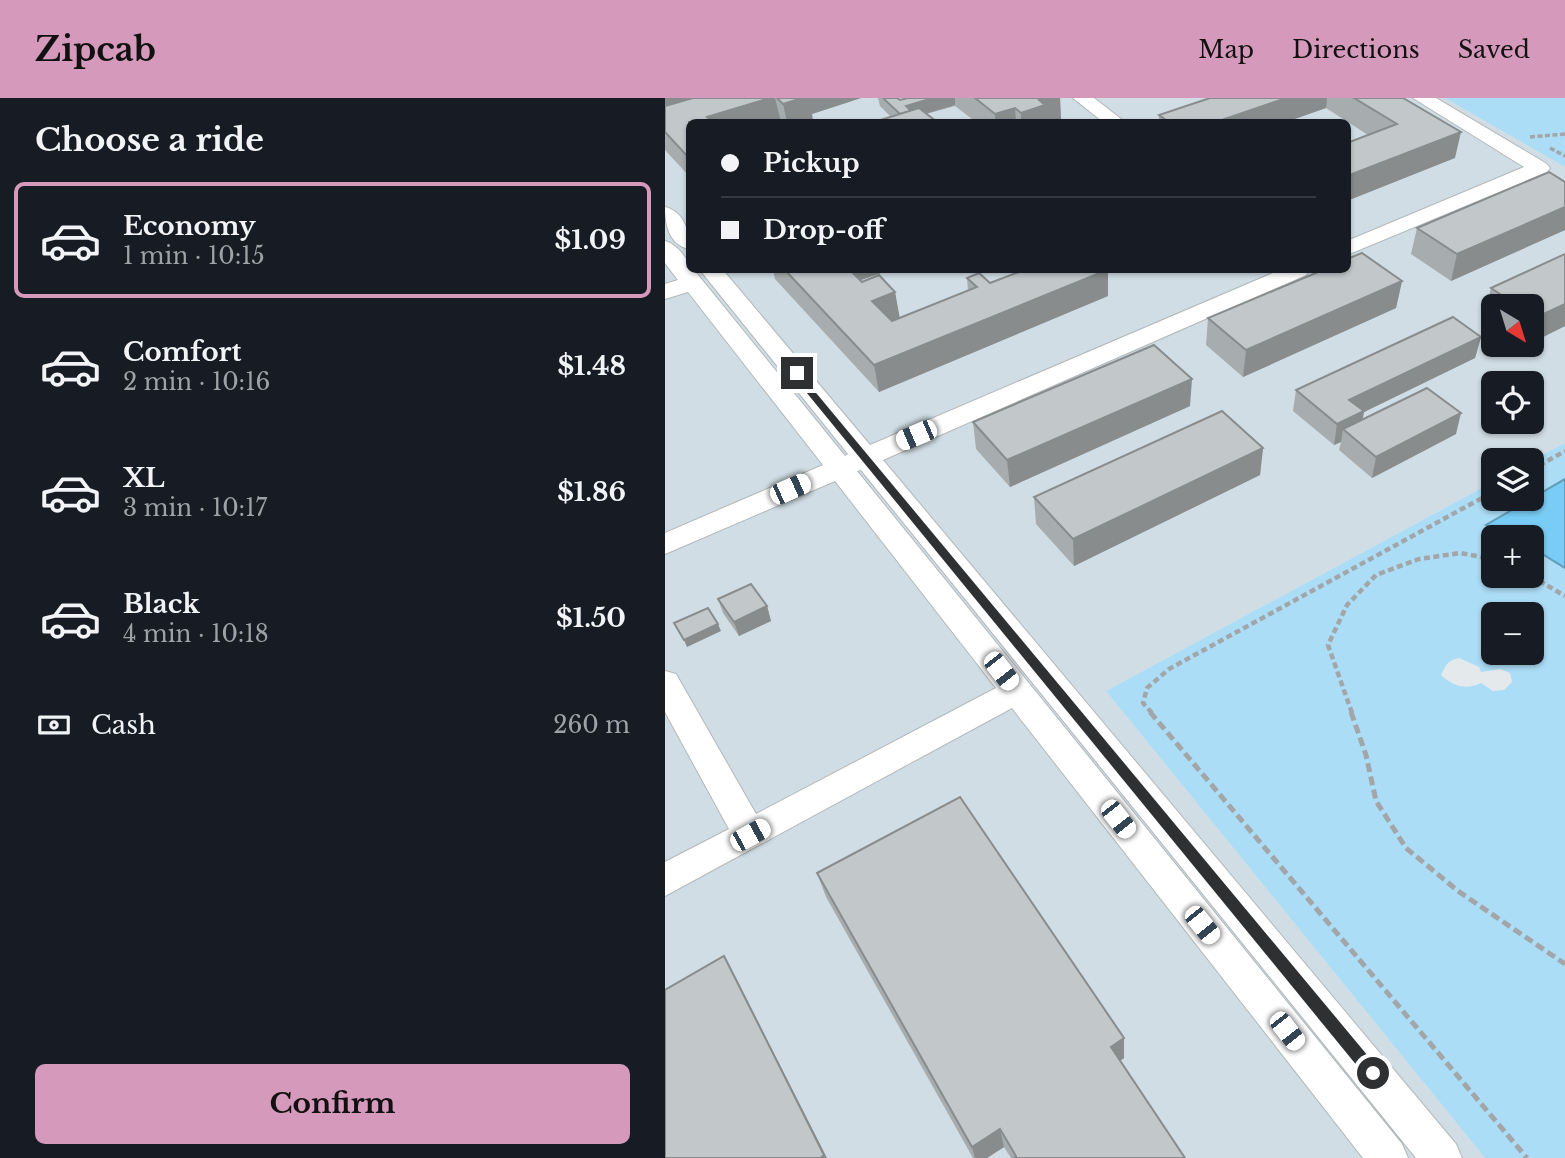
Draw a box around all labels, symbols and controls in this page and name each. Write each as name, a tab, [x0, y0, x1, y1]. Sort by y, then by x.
text: Zipcab	[35, 29, 156, 70]
text: Map	[1198, 35, 1254, 64]
text: Directions	[1292, 35, 1420, 64]
text: Saved	[1458, 35, 1530, 64]
text: Choose a ride	[35, 120, 264, 160]
text: Pickup	[763, 147, 860, 179]
icon: car	[39, 209, 102, 272]
text: Economy	[123, 210, 256, 242]
text: Drop-off	[763, 214, 884, 246]
text: $1.09	[555, 224, 626, 256]
text: 1 min · 10:15	[123, 242, 265, 270]
north arrow	[1481, 294, 1543, 357]
map controls	[1481, 294, 1544, 665]
icon: car	[39, 335, 102, 398]
text: Comfort	[123, 336, 241, 368]
text: $1.48	[557, 350, 626, 382]
route end	[781, 357, 813, 389]
text: 2 min · 10:16	[123, 368, 270, 396]
button: locate	[1481, 371, 1544, 434]
car	[893, 417, 940, 453]
button: layers	[1481, 448, 1544, 511]
icon: car	[39, 461, 102, 524]
text: XL	[123, 462, 165, 494]
car	[767, 471, 814, 507]
text: $1.86	[557, 476, 626, 508]
text: 3 min · 10:17	[123, 494, 267, 522]
button: +	[1481, 525, 1544, 588]
icon: car	[39, 587, 102, 650]
text: Black	[123, 588, 200, 620]
text: $1.50	[556, 602, 626, 634]
button: −	[1481, 602, 1544, 665]
text: 4 min · 10:18	[123, 620, 269, 648]
car	[980, 648, 1023, 694]
icon: cash	[35, 706, 73, 744]
text: Cash	[91, 709, 156, 741]
text: 260 m	[553, 711, 630, 739]
car	[1097, 796, 1140, 842]
car	[727, 816, 774, 854]
car	[1181, 902, 1224, 948]
car	[1266, 1008, 1309, 1054]
route start	[1357, 1057, 1389, 1089]
button: Confirm	[35, 1064, 630, 1144]

